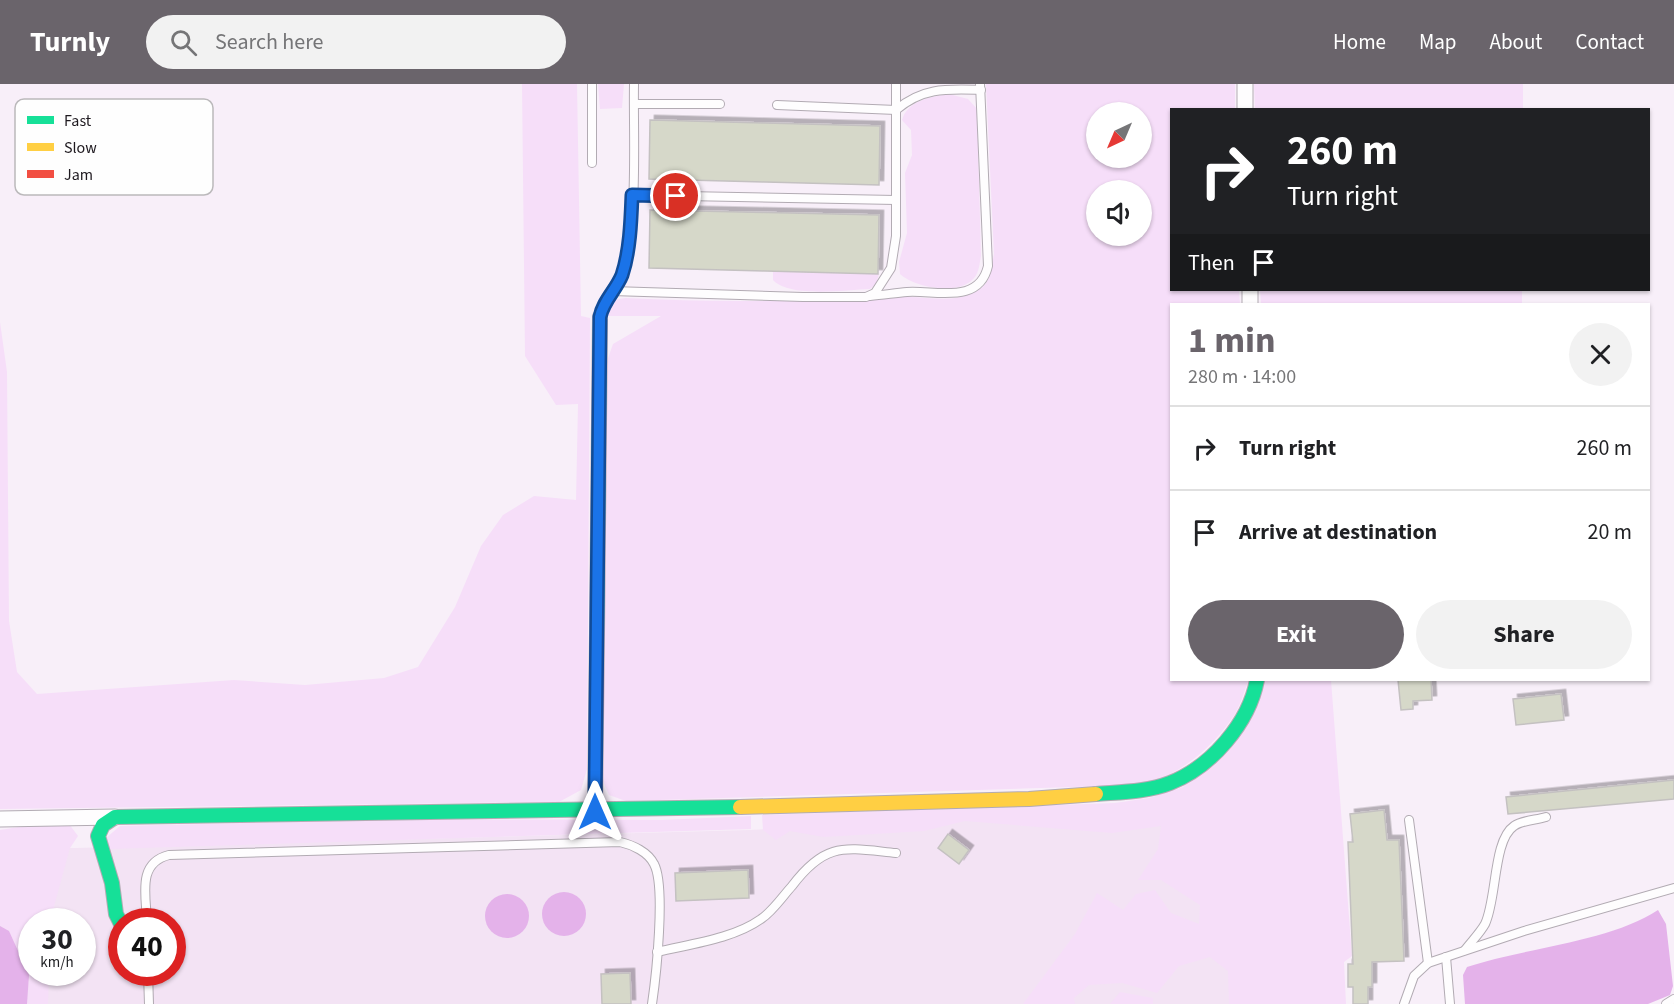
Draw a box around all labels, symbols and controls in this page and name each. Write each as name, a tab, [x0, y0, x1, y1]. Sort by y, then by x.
search box	[146, 15, 566, 69]
text: Turnly	[30, 22, 110, 62]
icon: search	[167, 26, 200, 59]
text: Search here	[215, 26, 324, 58]
text: Home	[1333, 27, 1386, 57]
text: Map	[1419, 27, 1457, 57]
text: About	[1490, 27, 1542, 57]
text: Contact	[1575, 27, 1644, 57]
legend	[15, 99, 213, 195]
north arrow	[1086, 102, 1152, 168]
map controls	[1086, 102, 1152, 246]
text: Fast	[64, 110, 92, 132]
text: 260 m	[1287, 121, 1398, 181]
icon: right	[1188, 132, 1266, 210]
text: Slow	[64, 137, 97, 159]
text: Jam	[64, 164, 93, 186]
pin	[650, 170, 701, 221]
text: Turn right	[1287, 177, 1398, 216]
icon: arrive	[659, 179, 692, 212]
button: sound	[1086, 180, 1152, 246]
icon: arrive	[1247, 246, 1280, 279]
text: Then	[1188, 247, 1235, 279]
text: 1 min	[1188, 315, 1276, 366]
button: close	[1569, 323, 1632, 386]
text: 280 m · 14:00	[1188, 363, 1296, 391]
icon: right	[1188, 432, 1221, 465]
text: Turn right	[1239, 432, 1336, 464]
text: 260 m	[1577, 432, 1632, 464]
icon: arrive	[1188, 516, 1221, 549]
text: Arrive at destination	[1239, 516, 1437, 548]
text: 20 m	[1587, 516, 1632, 548]
button: Exit	[1188, 600, 1404, 669]
button: Share	[1416, 600, 1632, 669]
position arrow	[563, 780, 627, 844]
speed limit sign: 40	[108, 908, 186, 986]
text: 30	[41, 918, 73, 961]
text: km/h	[40, 952, 74, 973]

